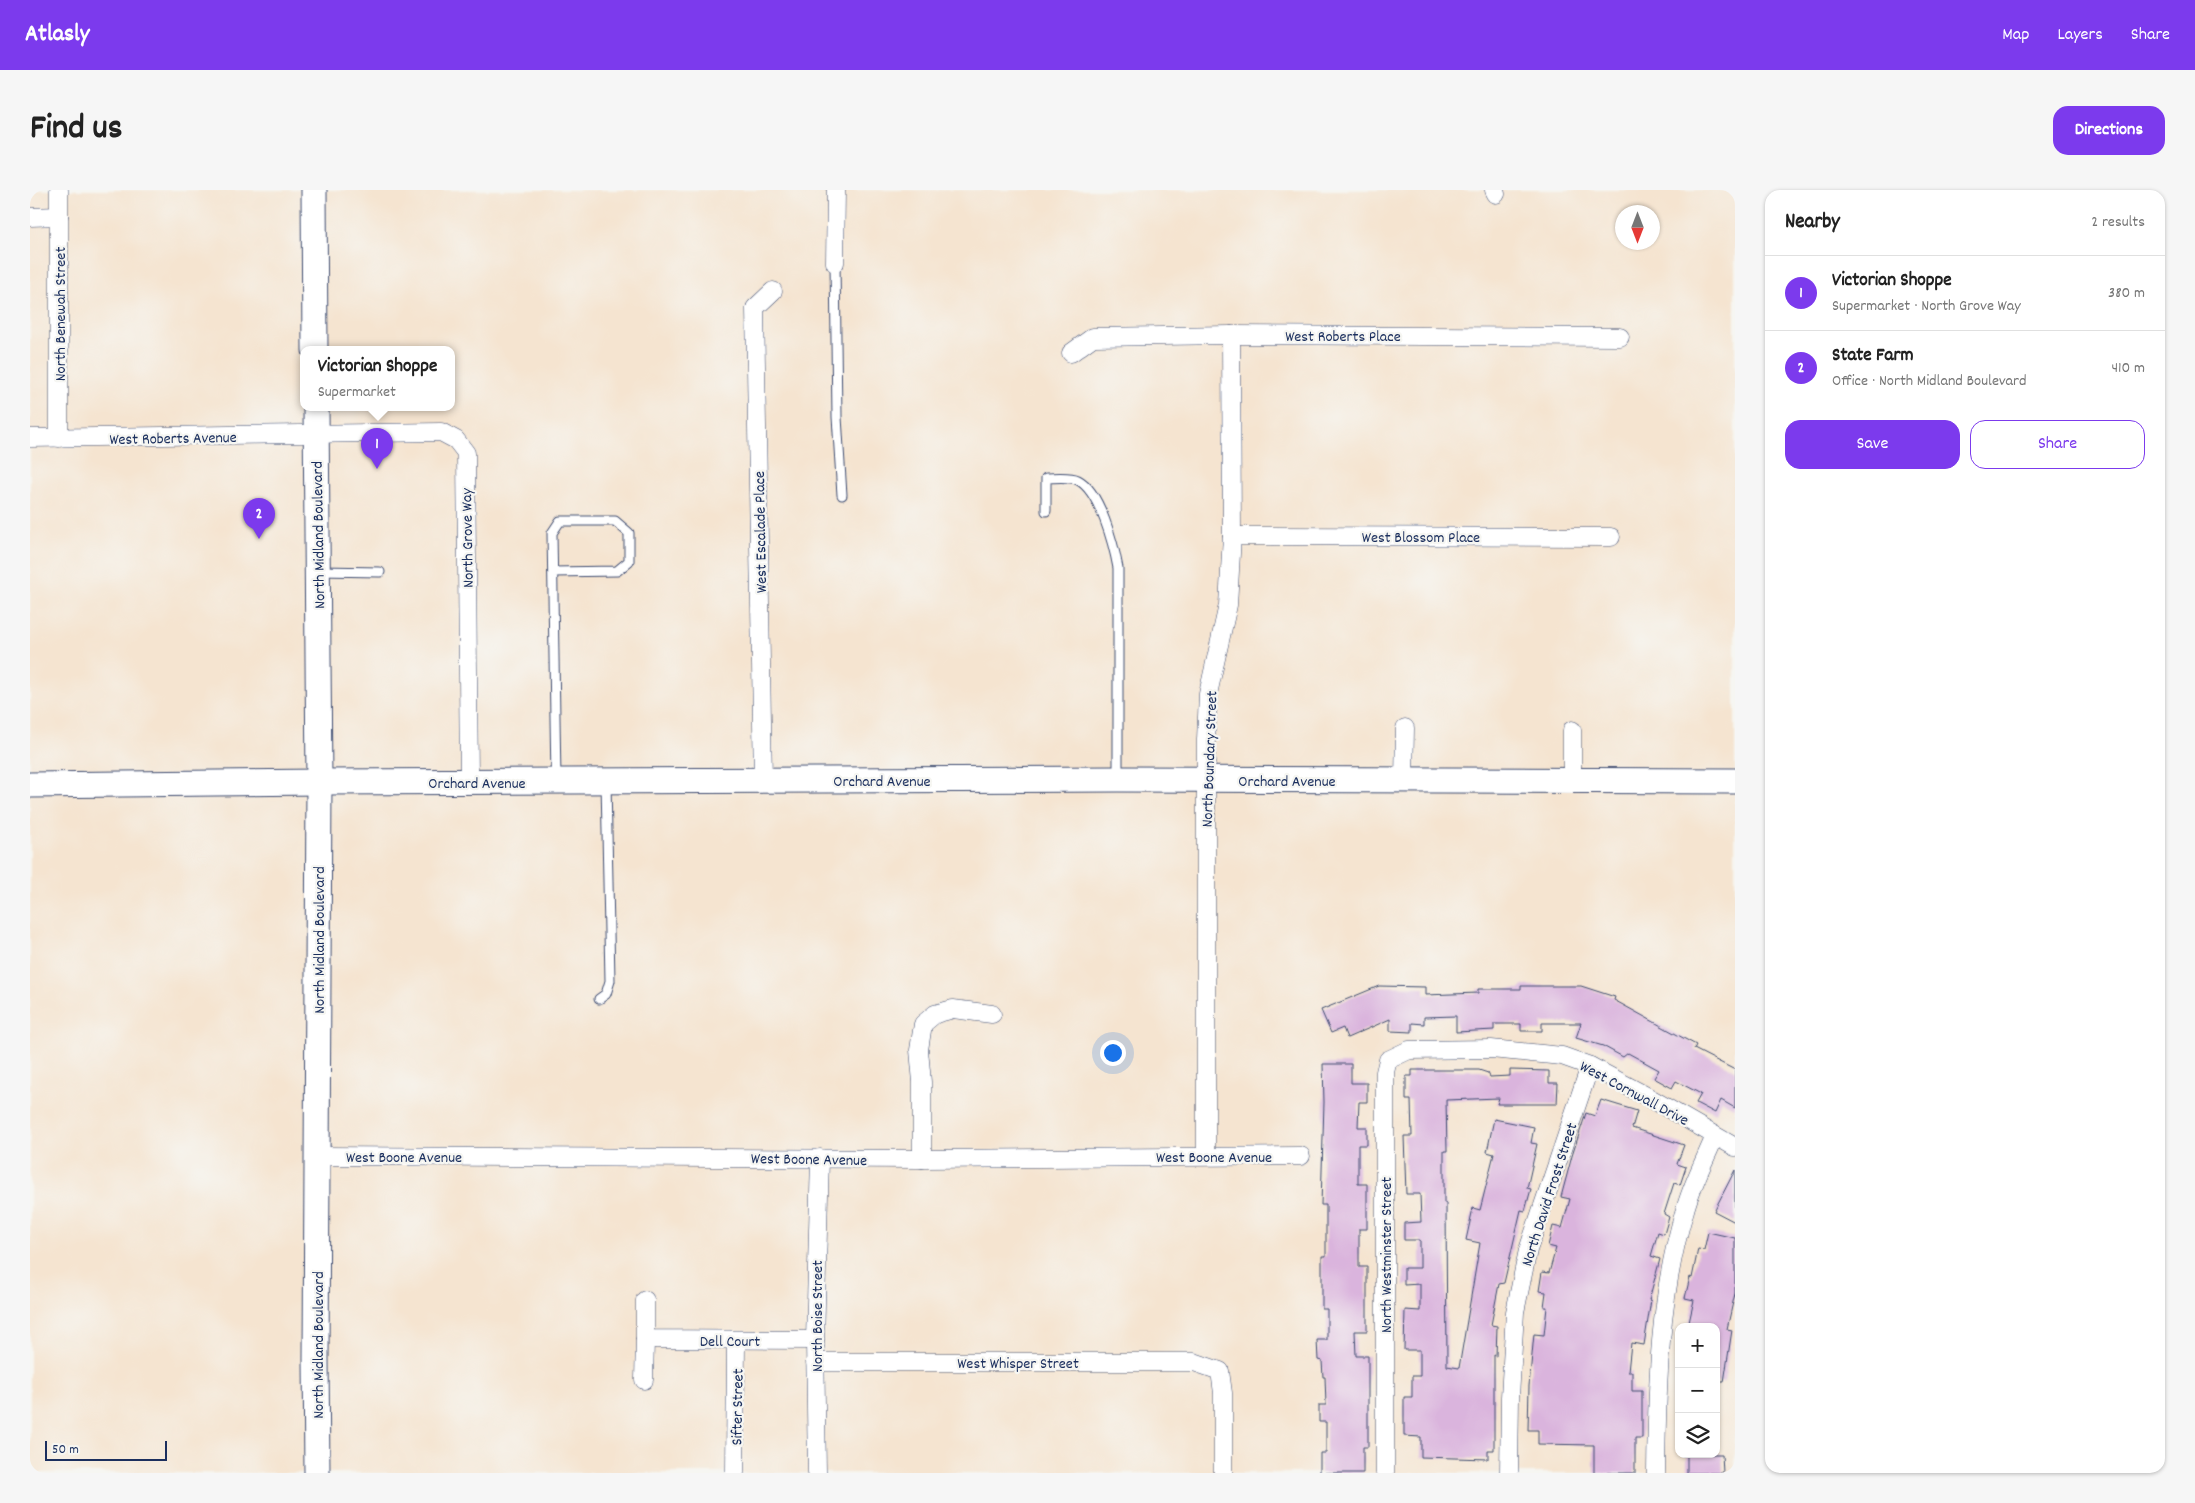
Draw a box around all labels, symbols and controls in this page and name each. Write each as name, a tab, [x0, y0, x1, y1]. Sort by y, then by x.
text: Atlasly	[25, 18, 89, 52]
text: Map	[2002, 23, 2029, 48]
text: Layers	[2057, 23, 2103, 48]
text: Share	[2131, 23, 2170, 48]
text: Find us	[30, 105, 122, 155]
button: Directions	[2053, 106, 2165, 155]
north arrow	[1615, 205, 1660, 250]
text: Nearby	[1785, 208, 1840, 238]
text: 2 results	[2091, 211, 2145, 234]
street label: North Benewah Street	[50, 247, 73, 381]
text: Victorian Shoppe	[1832, 268, 1952, 295]
text: 1	[1799, 282, 1803, 305]
text: 380 m	[2108, 282, 2145, 305]
text: Supermarket · North Grove Way	[1832, 295, 2021, 318]
street label: West Roberts Place	[1285, 326, 1401, 349]
text: State Farm	[1832, 343, 1914, 370]
popup	[300, 346, 455, 411]
text: Victorian Shoppe	[318, 354, 437, 381]
text: 2	[1798, 357, 1805, 380]
text: 410 m	[2111, 357, 2145, 380]
text: Office · North Midland Boulevard	[1832, 370, 2027, 393]
text: Supermarket	[318, 381, 396, 404]
button: Save	[1785, 420, 1960, 469]
button: Share	[1970, 420, 2145, 469]
street label: West Roberts Avenue	[109, 427, 237, 452]
pin: 1	[361, 428, 393, 469]
street label: North Midland Boulevard	[307, 461, 332, 609]
street label: West Escalade Place	[749, 471, 774, 593]
street label: North Grove Way	[456, 487, 481, 588]
pin: 2	[243, 498, 275, 539]
street label: West Blossom Place	[1362, 527, 1480, 550]
street label: North Boundary Street	[1197, 690, 1224, 828]
street label: Orchard Avenue	[833, 771, 931, 794]
street label: Orchard Avenue	[1238, 771, 1336, 794]
street label: Orchard Avenue	[428, 773, 526, 796]
street label: North Midland Boulevard	[309, 866, 332, 1014]
your location	[1100, 1040, 1126, 1066]
street label: West Cornwall Drive	[1575, 1056, 1693, 1133]
street label: North David Frost Street	[1516, 1120, 1584, 1270]
street label: West Boone Avenue	[346, 1147, 462, 1170]
street label: West Boone Avenue	[1156, 1147, 1272, 1170]
street label: West Boone Avenue	[751, 1148, 867, 1173]
street label: North Westminster Street	[1376, 1177, 1399, 1333]
street label: North Boise Street	[807, 1260, 830, 1372]
street label: North Midland Boulevard	[308, 1271, 331, 1419]
map controls	[1675, 1323, 1720, 1458]
button: +	[1675, 1323, 1720, 1368]
street label: Dell Court	[700, 1331, 760, 1354]
street label: West Whisper Street	[957, 1353, 1079, 1376]
street label: Sifter Street	[726, 1368, 751, 1446]
button: −	[1675, 1368, 1720, 1413]
button: layers	[1675, 1413, 1720, 1458]
scale bar	[45, 1438, 168, 1461]
text: 50 m	[52, 1440, 79, 1460]

